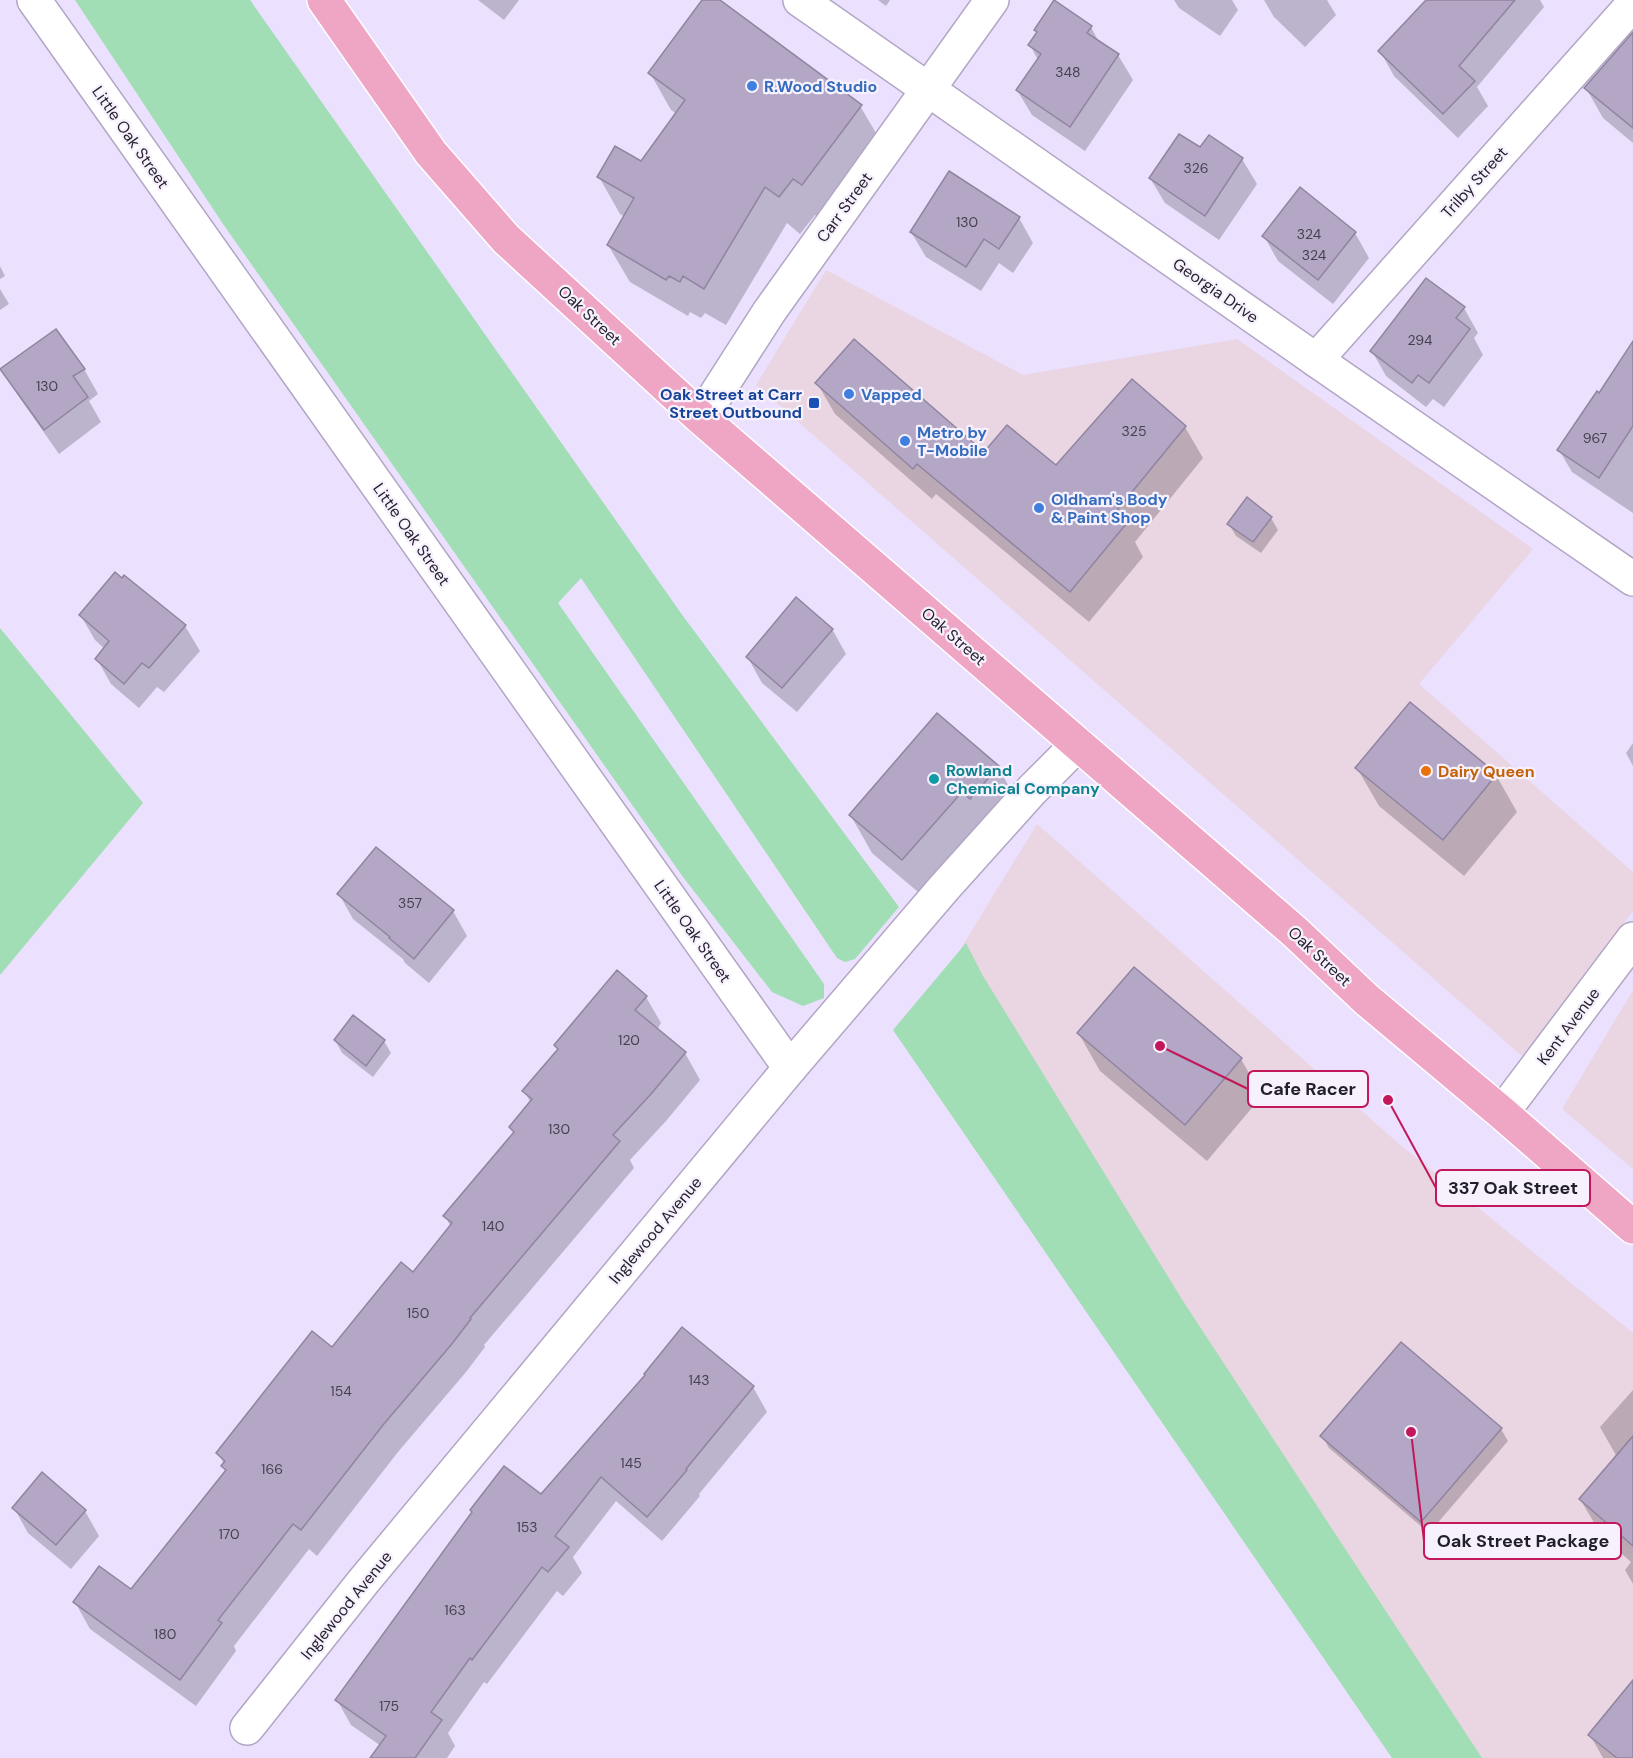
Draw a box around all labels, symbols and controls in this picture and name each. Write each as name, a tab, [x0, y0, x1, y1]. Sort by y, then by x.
house number: 348	[1055, 63, 1081, 81]
place label: R.Wood Studio	[764, 76, 877, 97]
marker: R.Wood Studio	[745, 79, 759, 93]
street label: Little Oak Street	[87, 82, 174, 193]
street label: Trilby Street	[1437, 142, 1512, 223]
house number: 326	[1183, 159, 1209, 177]
street label: Carr Street	[812, 168, 877, 246]
house number: 130	[956, 213, 978, 231]
house number: 324	[1297, 225, 1322, 243]
house number: 324	[1302, 246, 1327, 264]
street label: Georgia Drive	[1169, 253, 1263, 328]
street label: Oak Street	[554, 281, 626, 350]
house number: 294	[1407, 331, 1433, 349]
house number: 130	[36, 377, 58, 395]
place label: Oak Street at Carr Street Outbound	[660, 384, 802, 423]
place label: Vapped	[861, 384, 922, 405]
marker: Vapped	[842, 387, 856, 401]
marker: Oak Street at Carr Street Outbound	[807, 396, 821, 410]
place label: Metro by T-Mobile	[917, 422, 988, 461]
house number: 325	[1122, 422, 1146, 440]
house number: 967	[1583, 429, 1607, 447]
marker: Metro by T-Mobile	[898, 434, 912, 448]
street label: Little Oak Street	[368, 479, 455, 590]
place label: Oldham's Body & Paint Shop	[1051, 489, 1168, 528]
marker: Oldham's Body & Paint Shop	[1032, 501, 1046, 515]
street label: Oak Street	[917, 603, 990, 670]
place label: Rowland Chemical Company	[946, 760, 1100, 799]
place label: Dairy Queen	[1438, 761, 1535, 782]
marker: Dairy Queen	[1419, 764, 1433, 778]
marker: Rowland Chemical Company	[927, 772, 941, 786]
street label: Little Oak Street	[649, 876, 736, 987]
house number: 357	[398, 894, 422, 912]
street label: Oak Street	[1284, 922, 1356, 991]
street label: Kent Avenue	[1532, 983, 1604, 1069]
house number: 120	[618, 1031, 640, 1049]
callout: Cafe Racer	[1248, 1071, 1368, 1107]
text: Cafe Racer	[1260, 1077, 1356, 1101]
house number: 130	[548, 1120, 570, 1138]
callout: 337 Oak Street	[1436, 1170, 1590, 1206]
street label: Inglewood Avenue	[604, 1172, 706, 1288]
text: 337 Oak Street	[1448, 1176, 1578, 1200]
house number: 140	[482, 1217, 504, 1235]
house number: 150	[407, 1304, 429, 1322]
house number: 143	[688, 1371, 710, 1389]
house number: 154	[330, 1382, 352, 1400]
house number: 145	[620, 1454, 642, 1472]
house number: 166	[261, 1460, 283, 1478]
house number: 153	[516, 1518, 538, 1536]
callout: Oak Street Package	[1424, 1523, 1621, 1559]
house number: 170	[218, 1525, 240, 1543]
text: Oak Street Package	[1437, 1529, 1609, 1553]
street label: Inglewood Avenue	[296, 1547, 397, 1664]
house number: 163	[444, 1601, 466, 1619]
house number: 180	[154, 1625, 176, 1643]
house number: 175	[379, 1697, 399, 1715]

